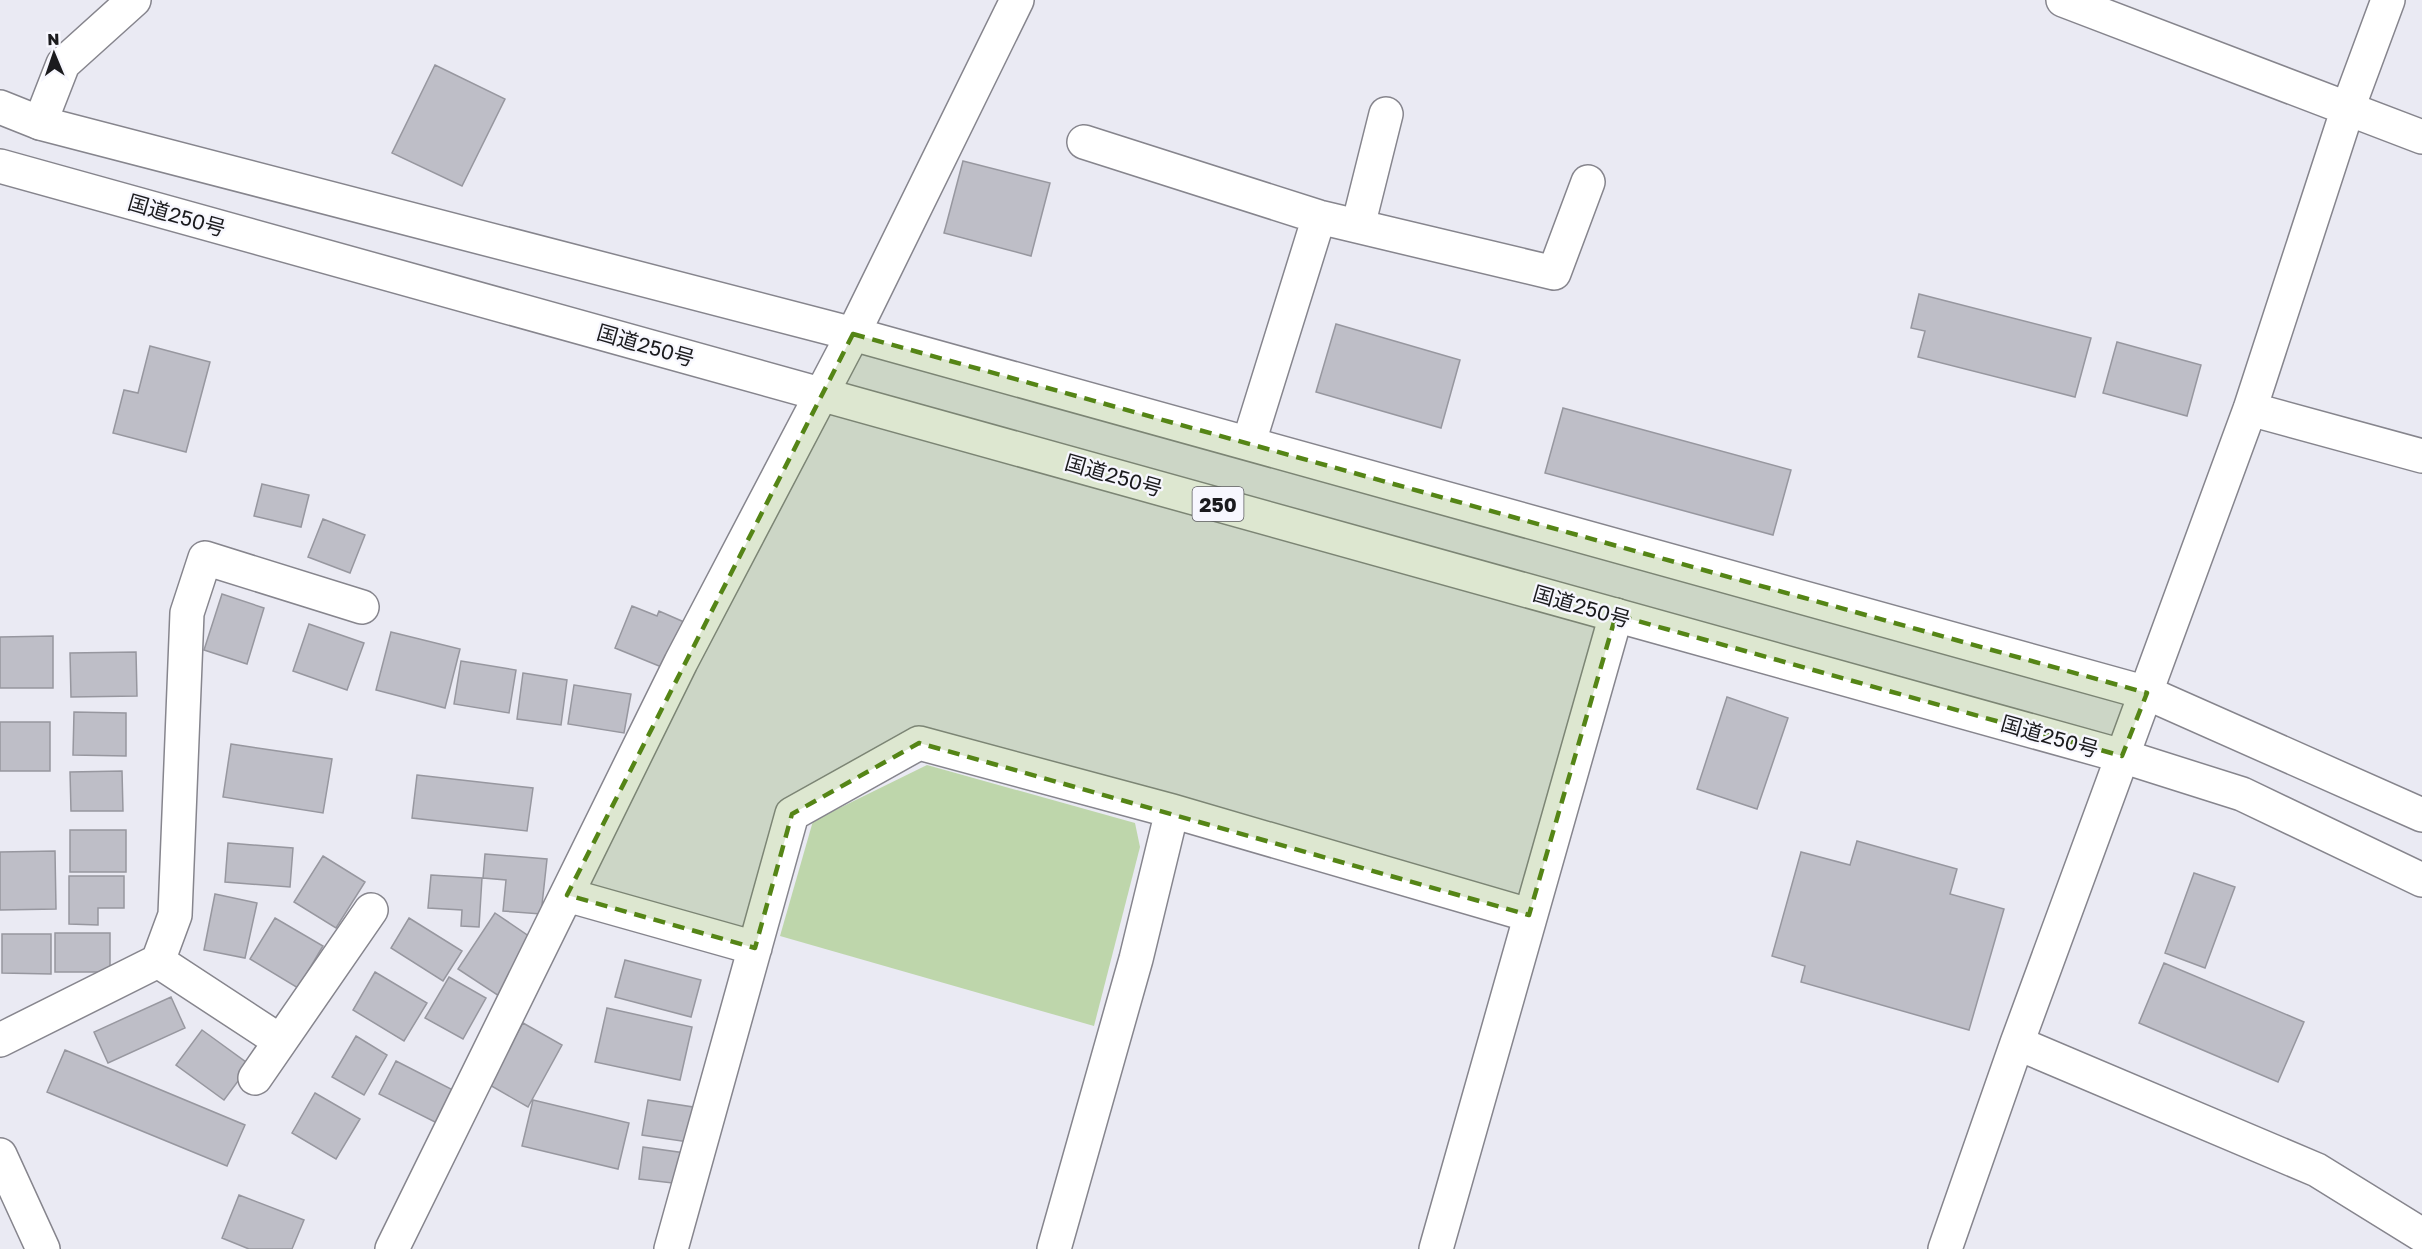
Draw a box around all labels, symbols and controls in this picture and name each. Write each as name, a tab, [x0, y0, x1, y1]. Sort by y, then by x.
north arrow	[24, 24, 84, 84]
text: N	[47, 29, 60, 49]
street label: 国道250号	[125, 189, 229, 241]
street label: 国道250号	[594, 319, 698, 371]
street label: 国道250号	[1062, 449, 1166, 501]
road number: 250	[1192, 487, 1244, 521]
street label: 国道250号	[1530, 580, 1634, 632]
street label: 国道250号	[1998, 710, 2102, 762]

